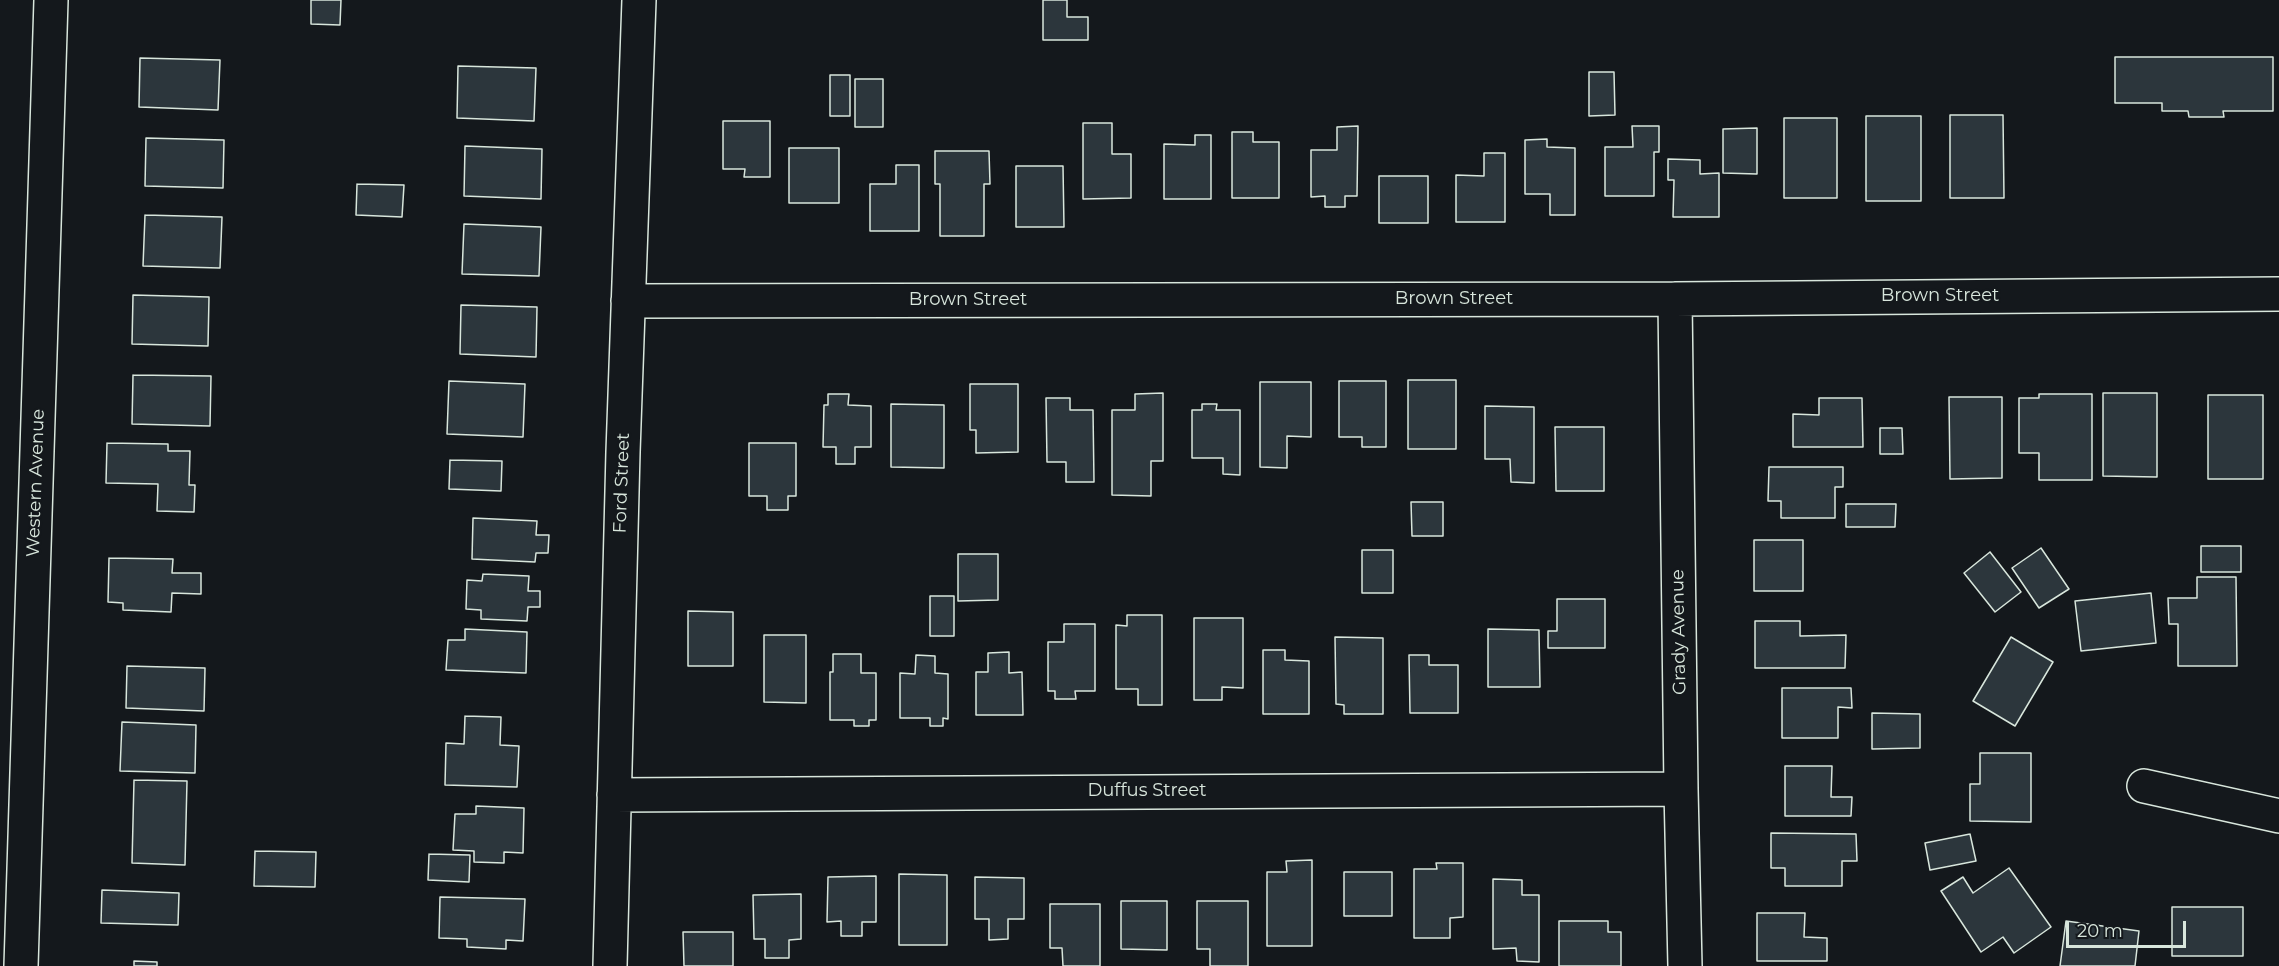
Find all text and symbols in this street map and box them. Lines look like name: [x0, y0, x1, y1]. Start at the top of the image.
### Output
street label: Brown Street: [1881, 285, 1999, 307]
street label: Brown Street: [1395, 288, 1513, 310]
street label: Brown Street: [909, 289, 1027, 311]
street label: Western Avenue: [23, 408, 49, 558]
street label: Ford Street: [609, 432, 635, 534]
street label: Grady Avenue: [1667, 569, 1691, 695]
street label: Duffus Street: [1087, 780, 1207, 802]
scale bar: [2069, 909, 2189, 947]
text: 20 m: [2077, 920, 2123, 942]

